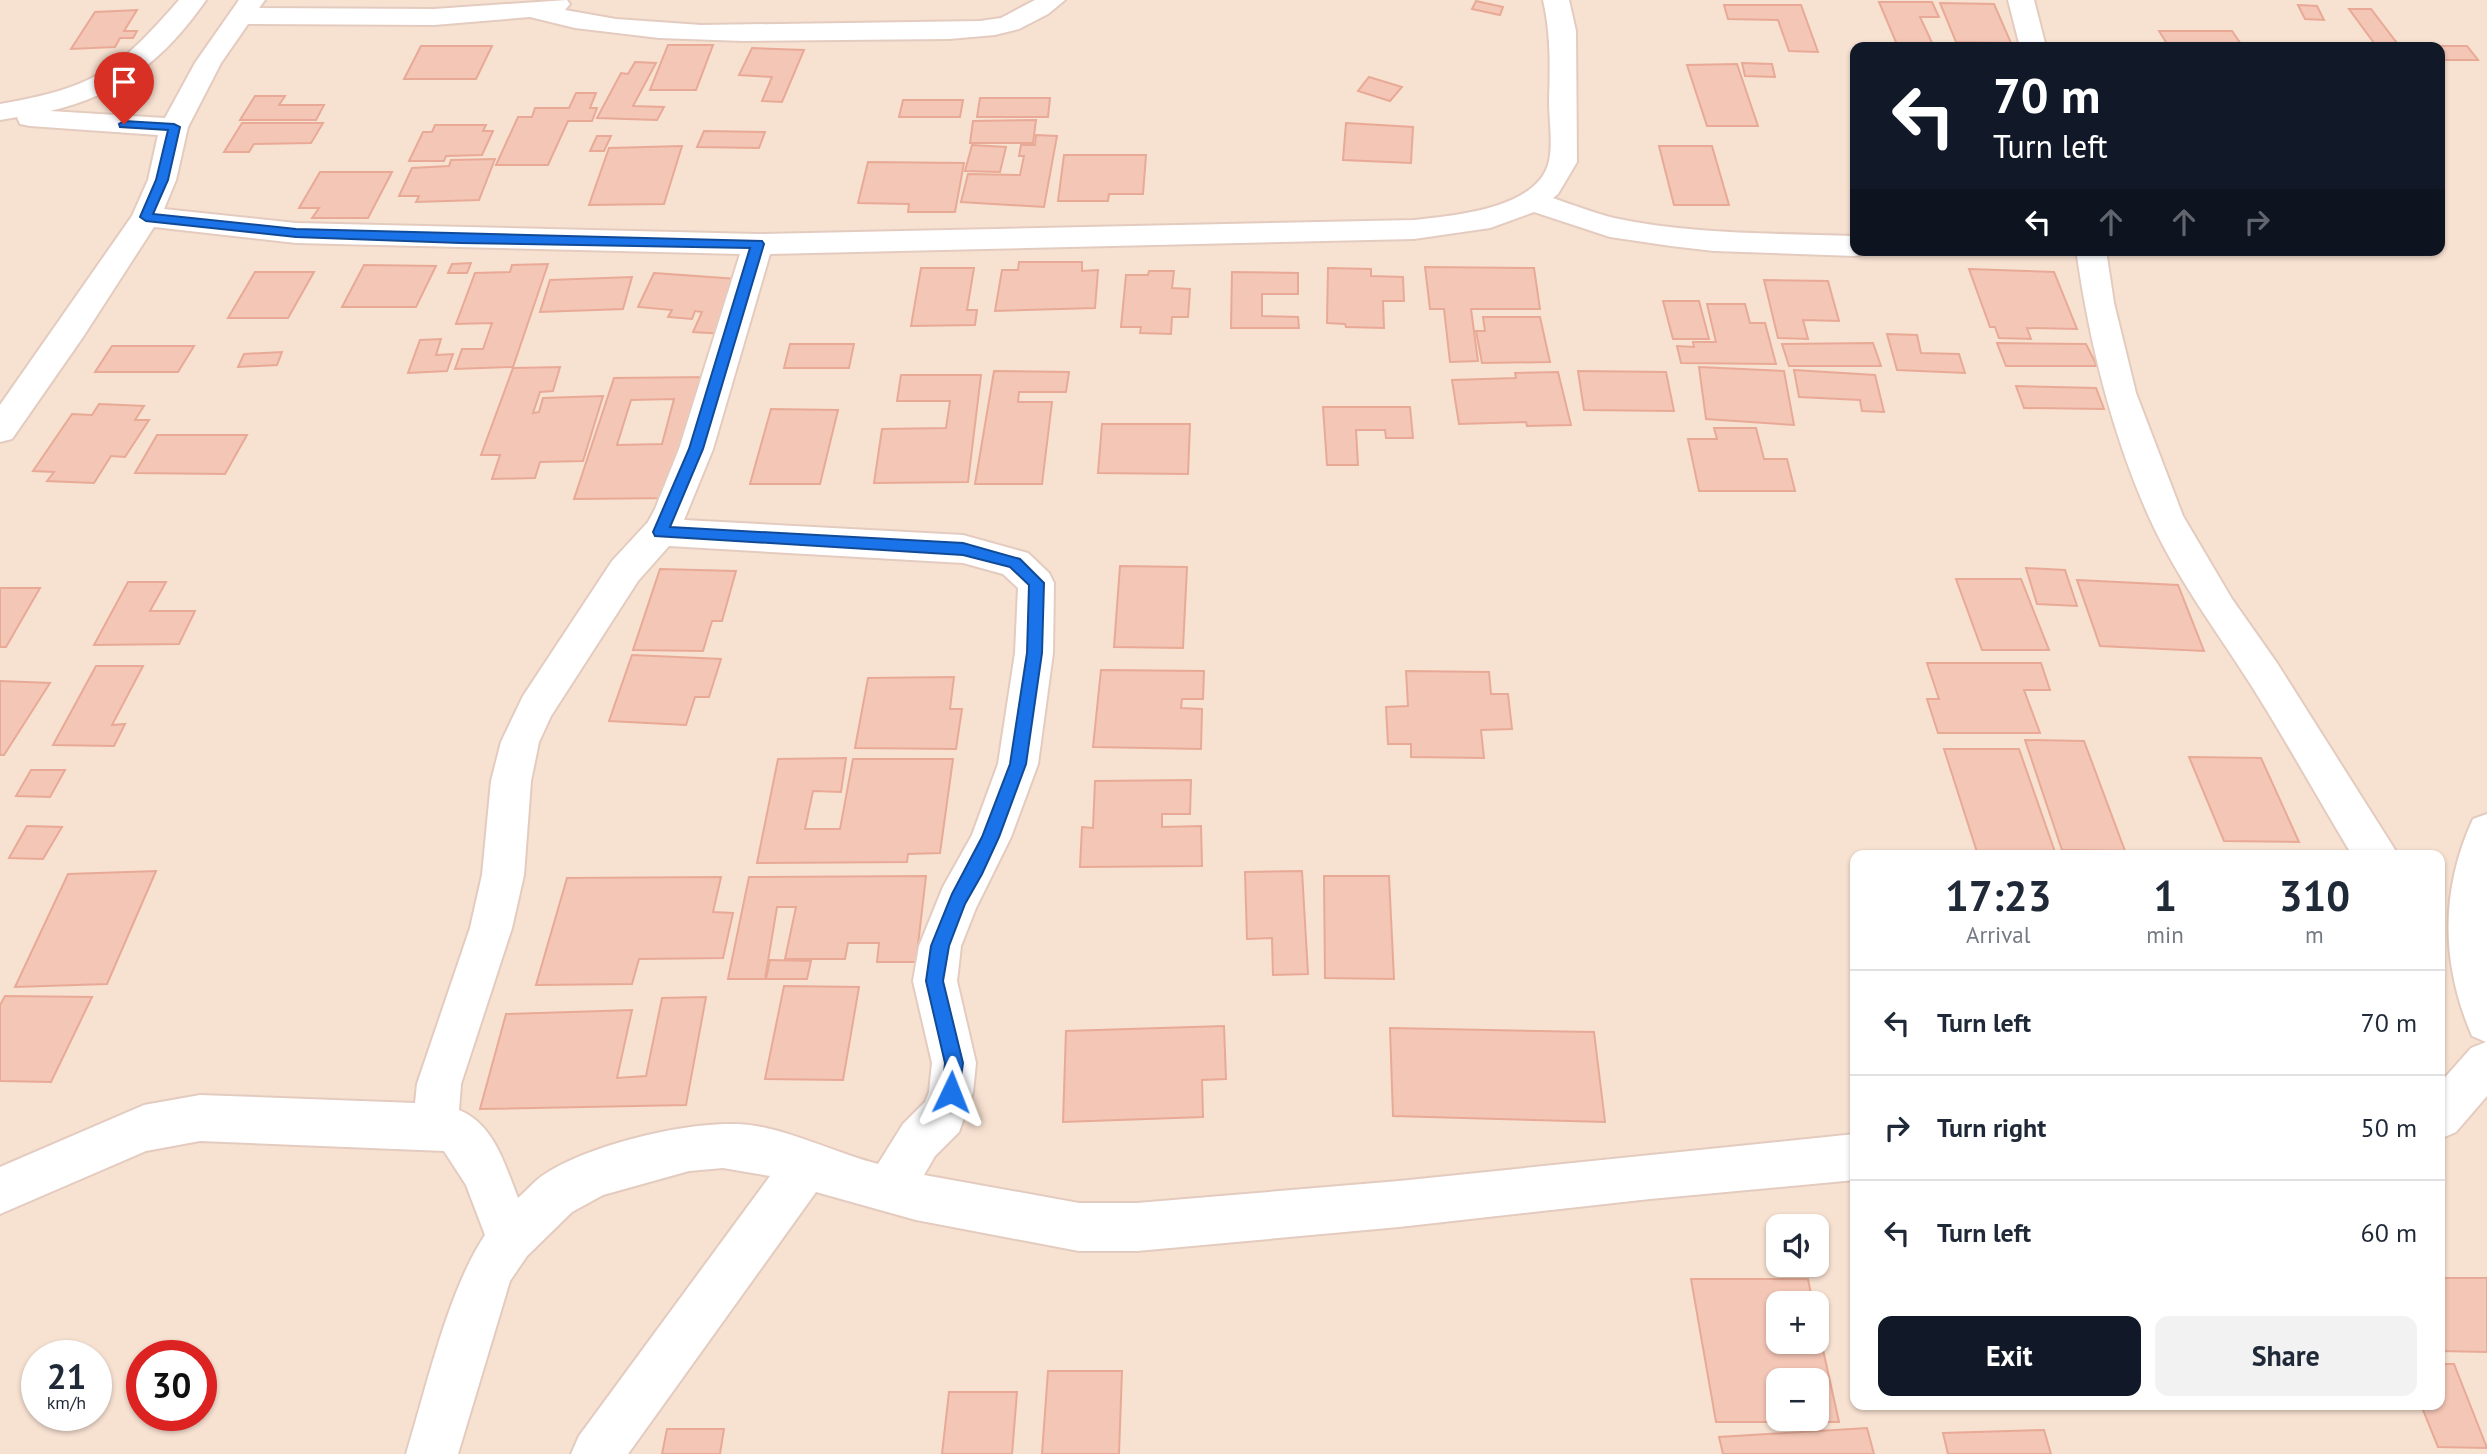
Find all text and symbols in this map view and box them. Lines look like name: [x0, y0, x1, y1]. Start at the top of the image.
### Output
pin: [94, 52, 154, 124]
icon: arrive: [105, 63, 143, 101]
text: 70 m: [1993, 63, 2100, 127]
icon: left: [1878, 70, 1969, 161]
text: Turn left: [1993, 125, 2108, 167]
icon: left: [2019, 203, 2057, 241]
icon: ahead: [2092, 203, 2130, 241]
icon: ahead: [2165, 203, 2203, 241]
icon: right: [2238, 203, 2276, 241]
text: 17:23: [1945, 868, 2051, 923]
text: 1: [2153, 868, 2177, 923]
text: 310: [2279, 868, 2350, 923]
text: Arrival: [1966, 920, 2030, 949]
text: min: [2146, 920, 2184, 949]
text: m: [2305, 920, 2324, 949]
icon: left: [1878, 1004, 1916, 1042]
text: Turn left: [1937, 1006, 2031, 1039]
text: 70 m: [2361, 1006, 2417, 1039]
position arrow: [914, 1055, 988, 1129]
icon: right: [1878, 1109, 1916, 1147]
text: Turn right: [1937, 1111, 2046, 1144]
text: 50 m: [2361, 1111, 2417, 1144]
map controls: [1766, 1214, 1829, 1431]
button: sound: [1766, 1214, 1829, 1277]
icon: left: [1878, 1214, 1916, 1252]
text: Turn left: [1937, 1216, 2031, 1249]
text: 60 m: [2361, 1216, 2417, 1249]
button: +: [1766, 1291, 1829, 1354]
button: Exit: [1878, 1316, 2141, 1396]
button: Share: [2155, 1316, 2417, 1396]
speed limit sign: 30: [126, 1340, 217, 1431]
text: 21: [47, 1353, 86, 1399]
button: −: [1766, 1368, 1829, 1431]
text: km/h: [47, 1391, 86, 1414]

